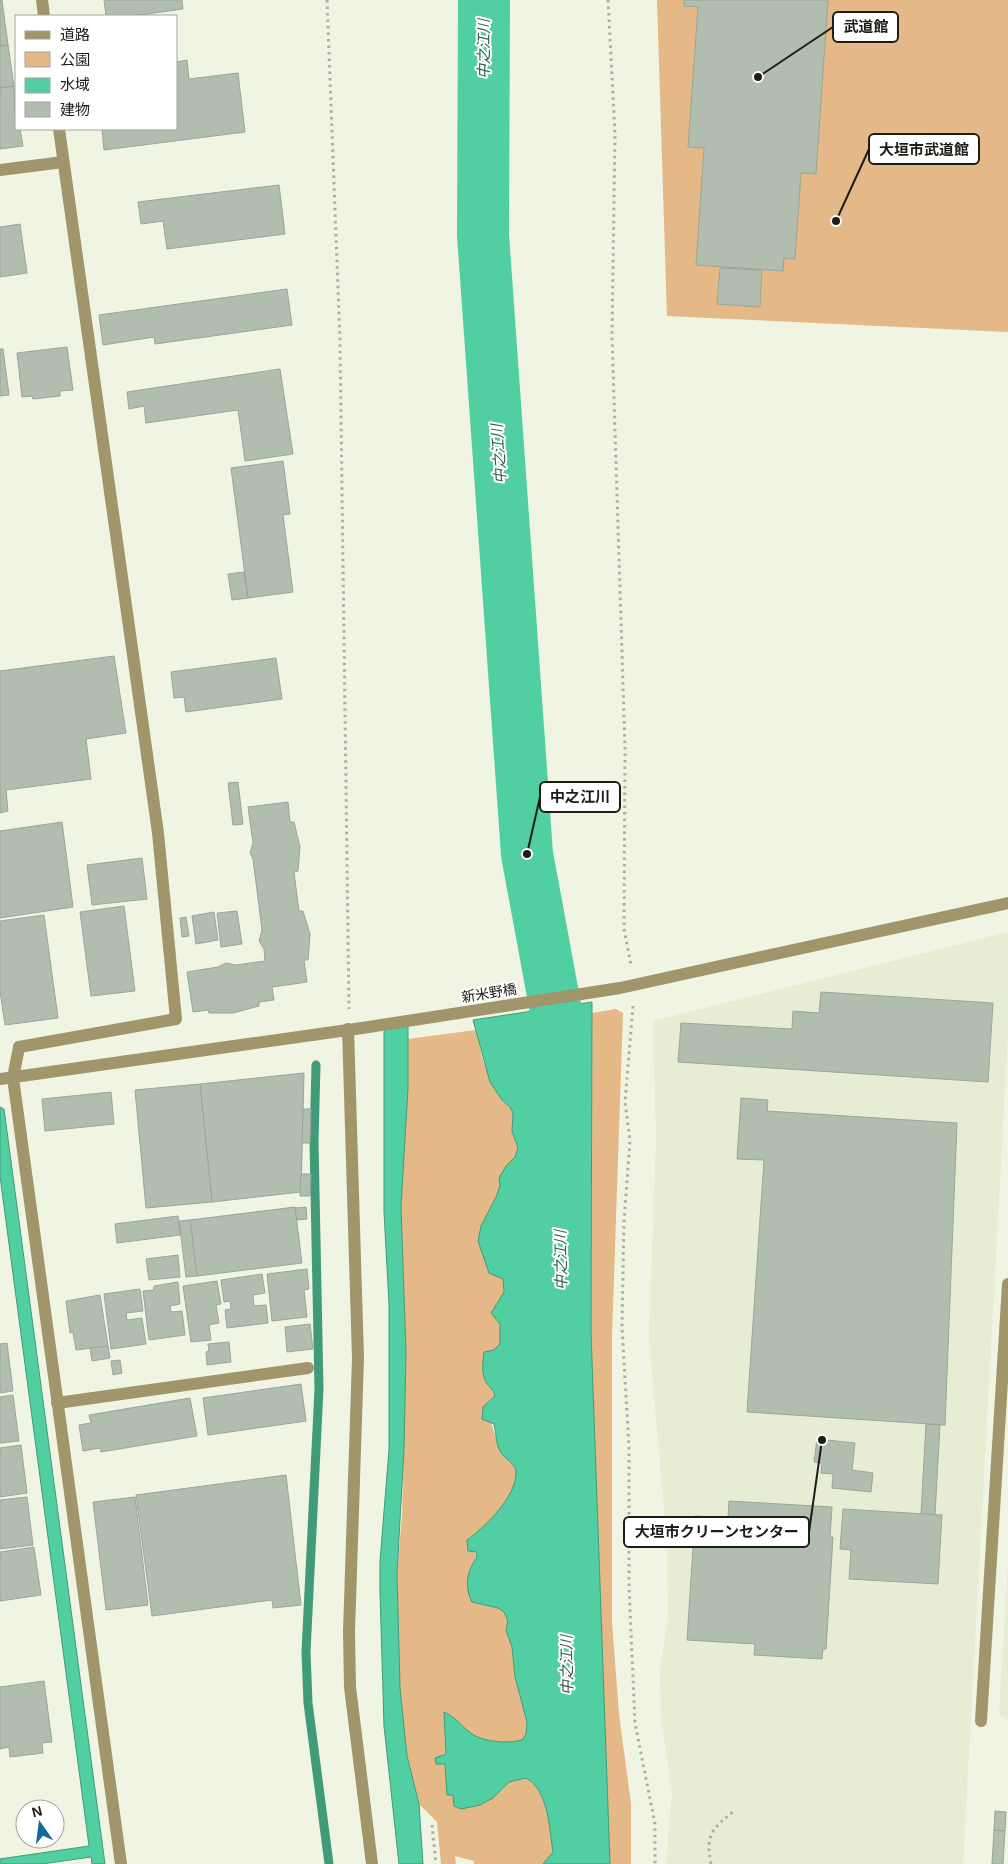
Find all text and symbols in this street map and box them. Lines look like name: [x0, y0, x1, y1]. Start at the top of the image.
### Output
callout: 武道館: [833, 12, 898, 42]
legend: [15, 15, 178, 130]
water label: 中之江川: [475, 17, 492, 79]
text: 武道館: [843, 18, 889, 35]
text: 道路: [60, 26, 90, 43]
text: 公園: [60, 51, 90, 68]
text: 水域: [60, 76, 90, 93]
text: 建物: [60, 101, 90, 118]
callout: 大垣市武道館: [869, 134, 979, 164]
text: 大垣市武道館: [879, 141, 969, 158]
water label: 中之江川: [488, 422, 509, 485]
callout: 中之江川: [540, 782, 620, 812]
text: 中之江川: [550, 788, 610, 805]
street label: 新米野橋: [460, 981, 518, 1005]
water label: 中之江川: [551, 1228, 570, 1290]
callout: 大垣市クリーンセンター: [624, 1517, 809, 1547]
text: 大垣市クリーンセンター: [635, 1523, 799, 1540]
water label: 中之江川: [557, 1633, 576, 1695]
north arrow: [15, 1799, 65, 1849]
text: N: [30, 1802, 44, 1820]

